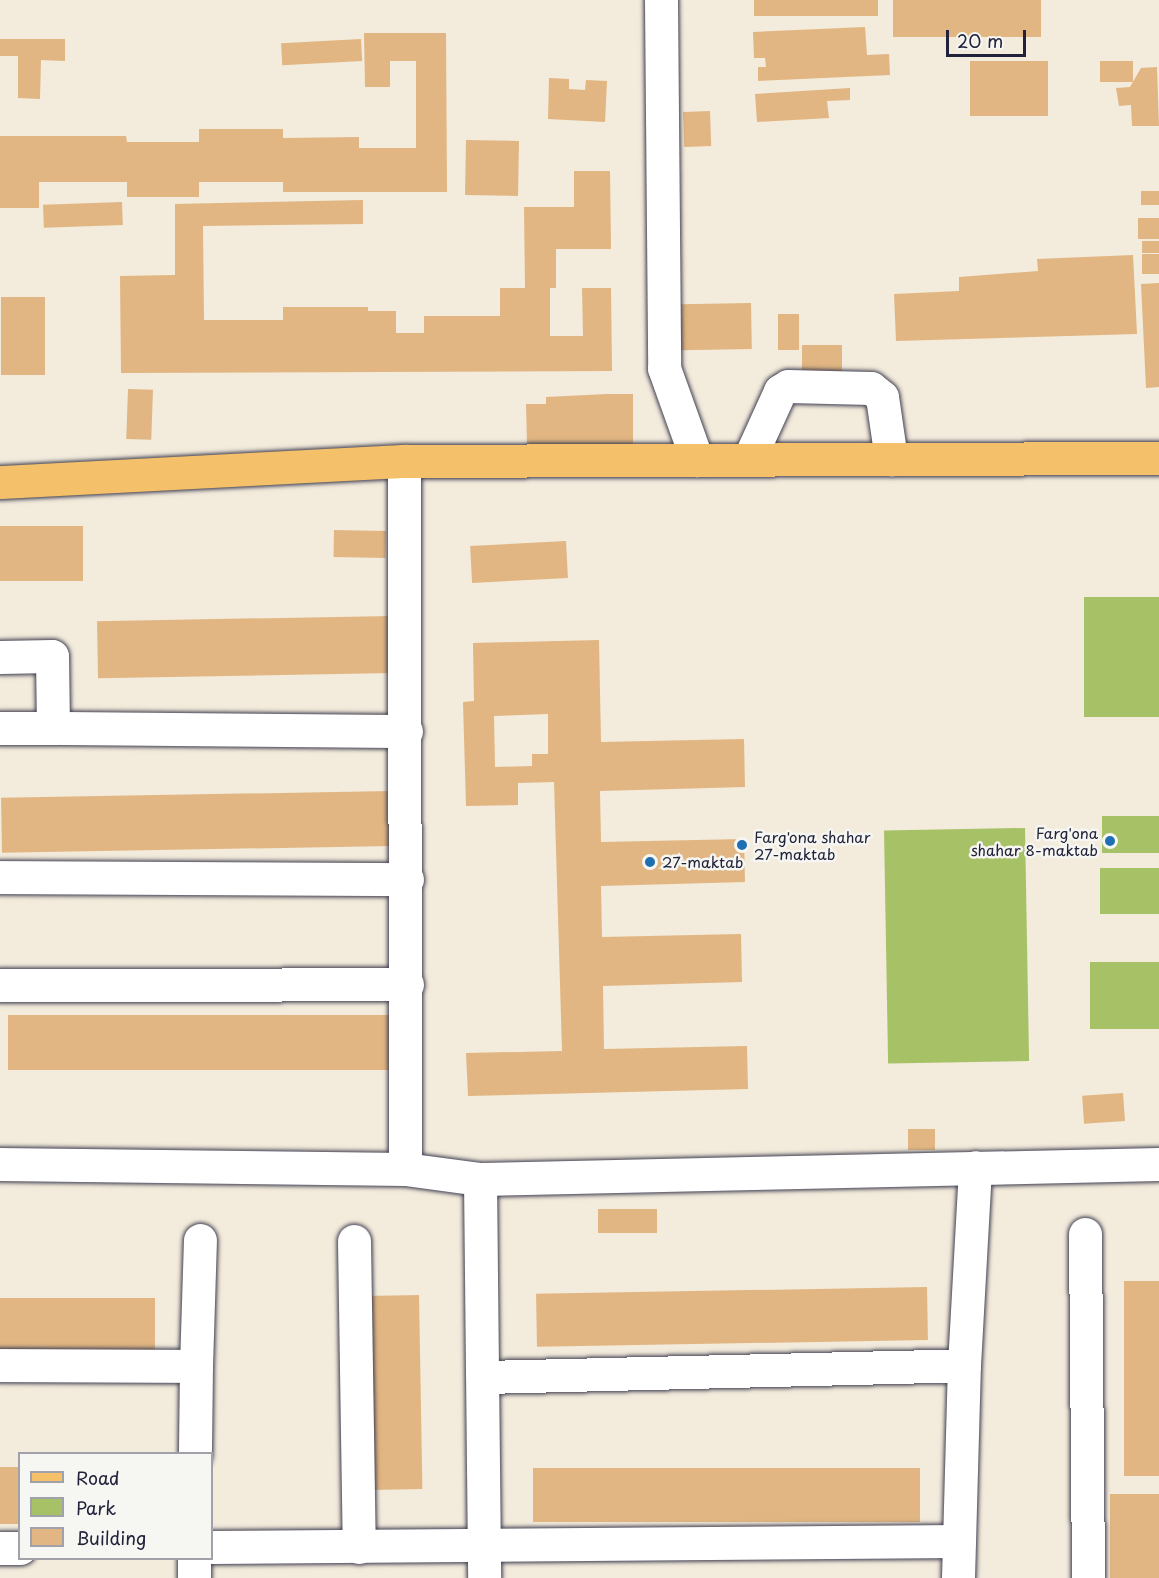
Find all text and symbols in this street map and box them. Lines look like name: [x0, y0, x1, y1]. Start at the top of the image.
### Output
scale bar: [949, 18, 1028, 56]
text: 20 m: [957, 27, 1003, 54]
place label: Farg'ona shahar 8-maktab: [971, 823, 1098, 858]
place label: Farg'ona shahar 27-maktab: [754, 827, 871, 862]
marker: Farg'ona shahar 8-maktab: [1103, 834, 1117, 848]
marker: Farg'ona shahar 27-maktab: [735, 838, 749, 852]
place label: 27-maktab: [662, 853, 743, 871]
marker: 27-maktab: [643, 855, 657, 869]
legend: [18, 1452, 213, 1560]
text: Road: [76, 1464, 120, 1491]
text: Park: [76, 1494, 116, 1521]
text: Building: [76, 1524, 146, 1551]

